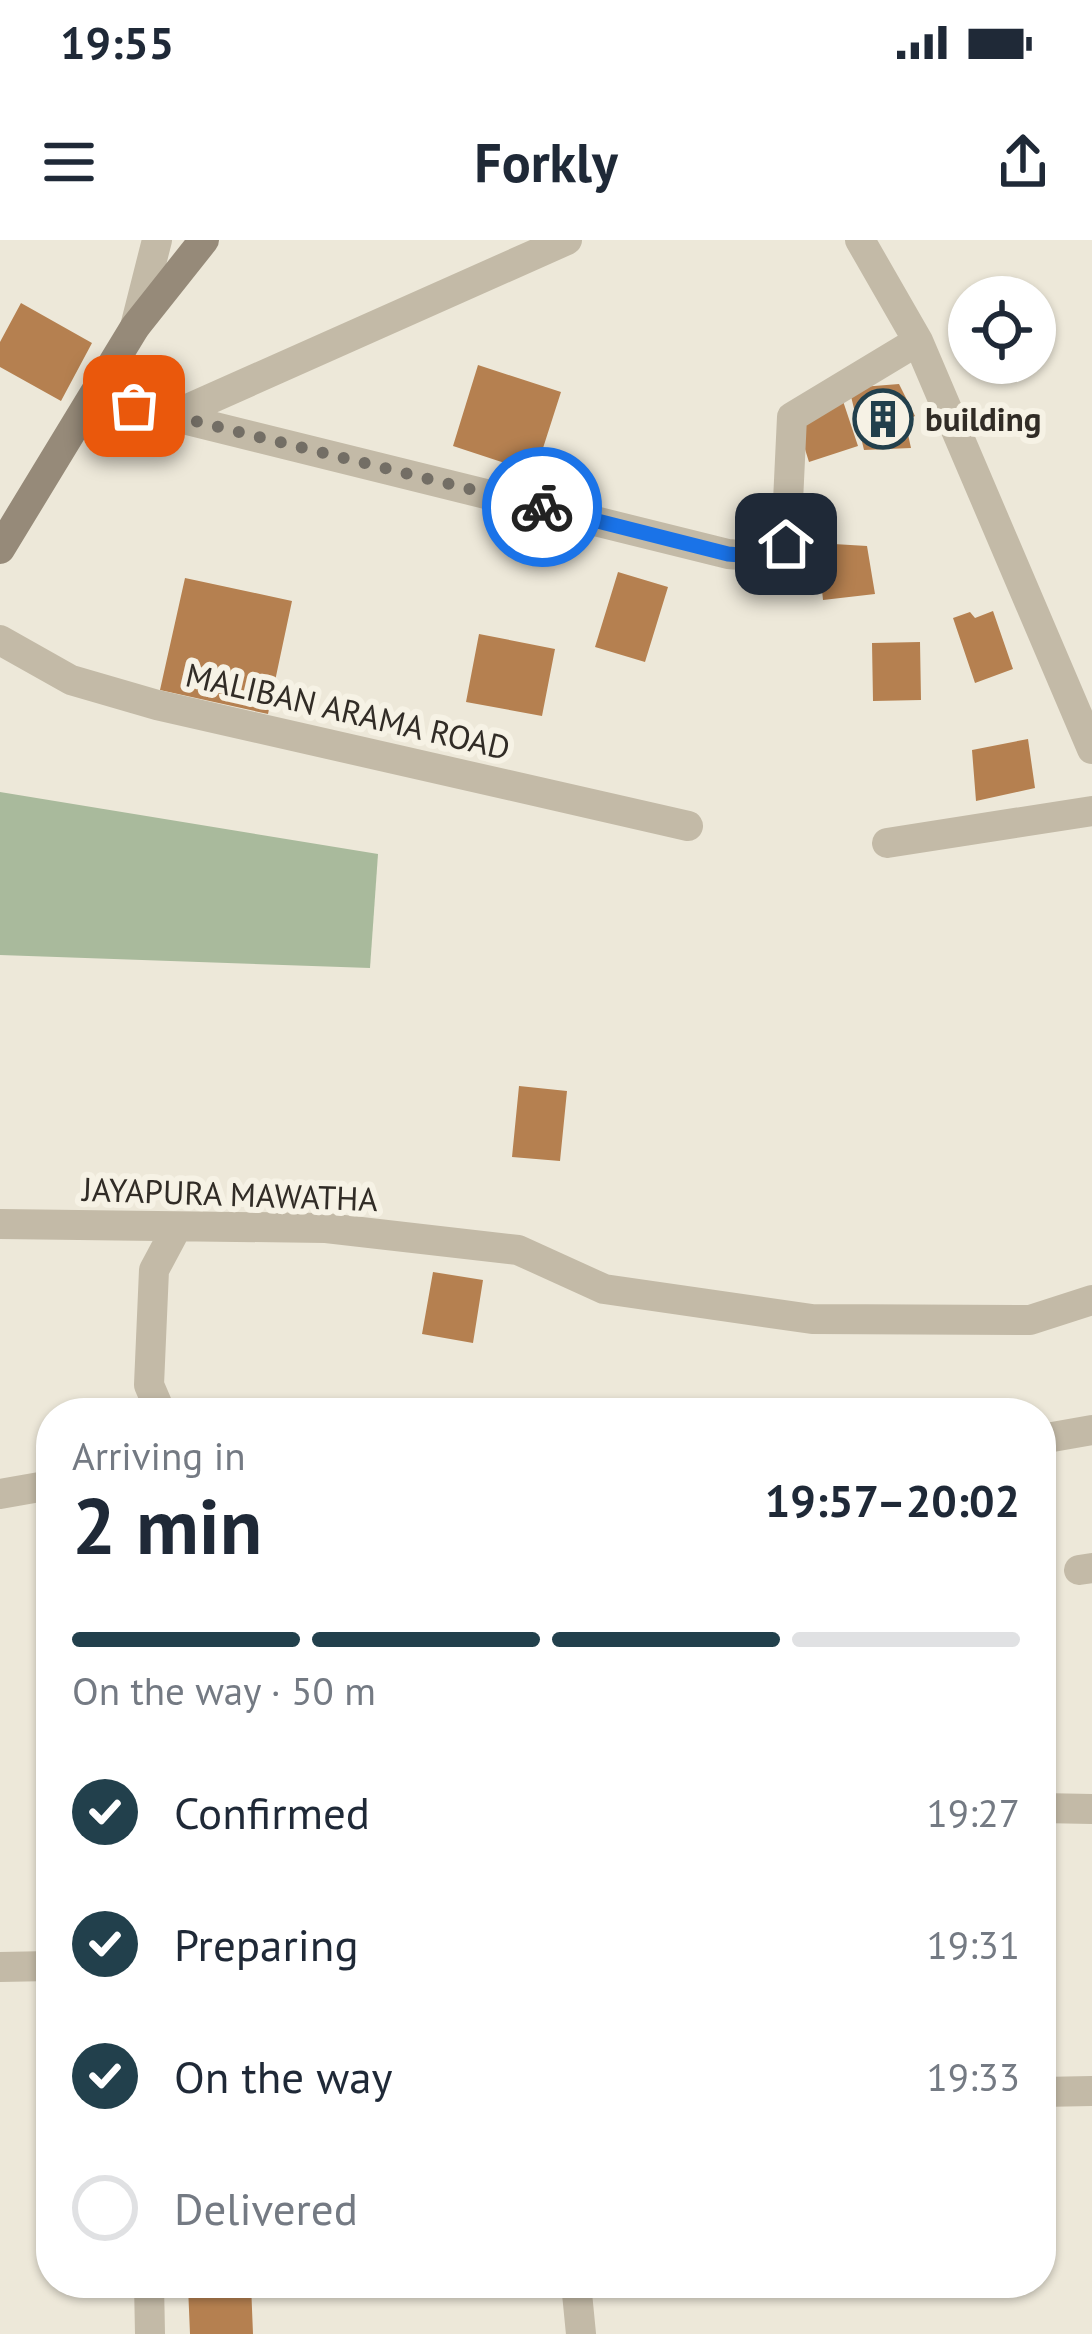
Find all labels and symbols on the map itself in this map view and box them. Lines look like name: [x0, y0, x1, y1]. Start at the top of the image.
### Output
pin: [83, 355, 185, 457]
building icon: building: [852, 388, 914, 450]
place label: building: [925, 397, 1041, 440]
courier: [482, 447, 602, 567]
pin: [735, 493, 837, 595]
street label: MALIBAN ARAMA ROAD: [182, 652, 515, 769]
street label: JAYAPURA MAWATHA: [80, 1167, 379, 1220]

